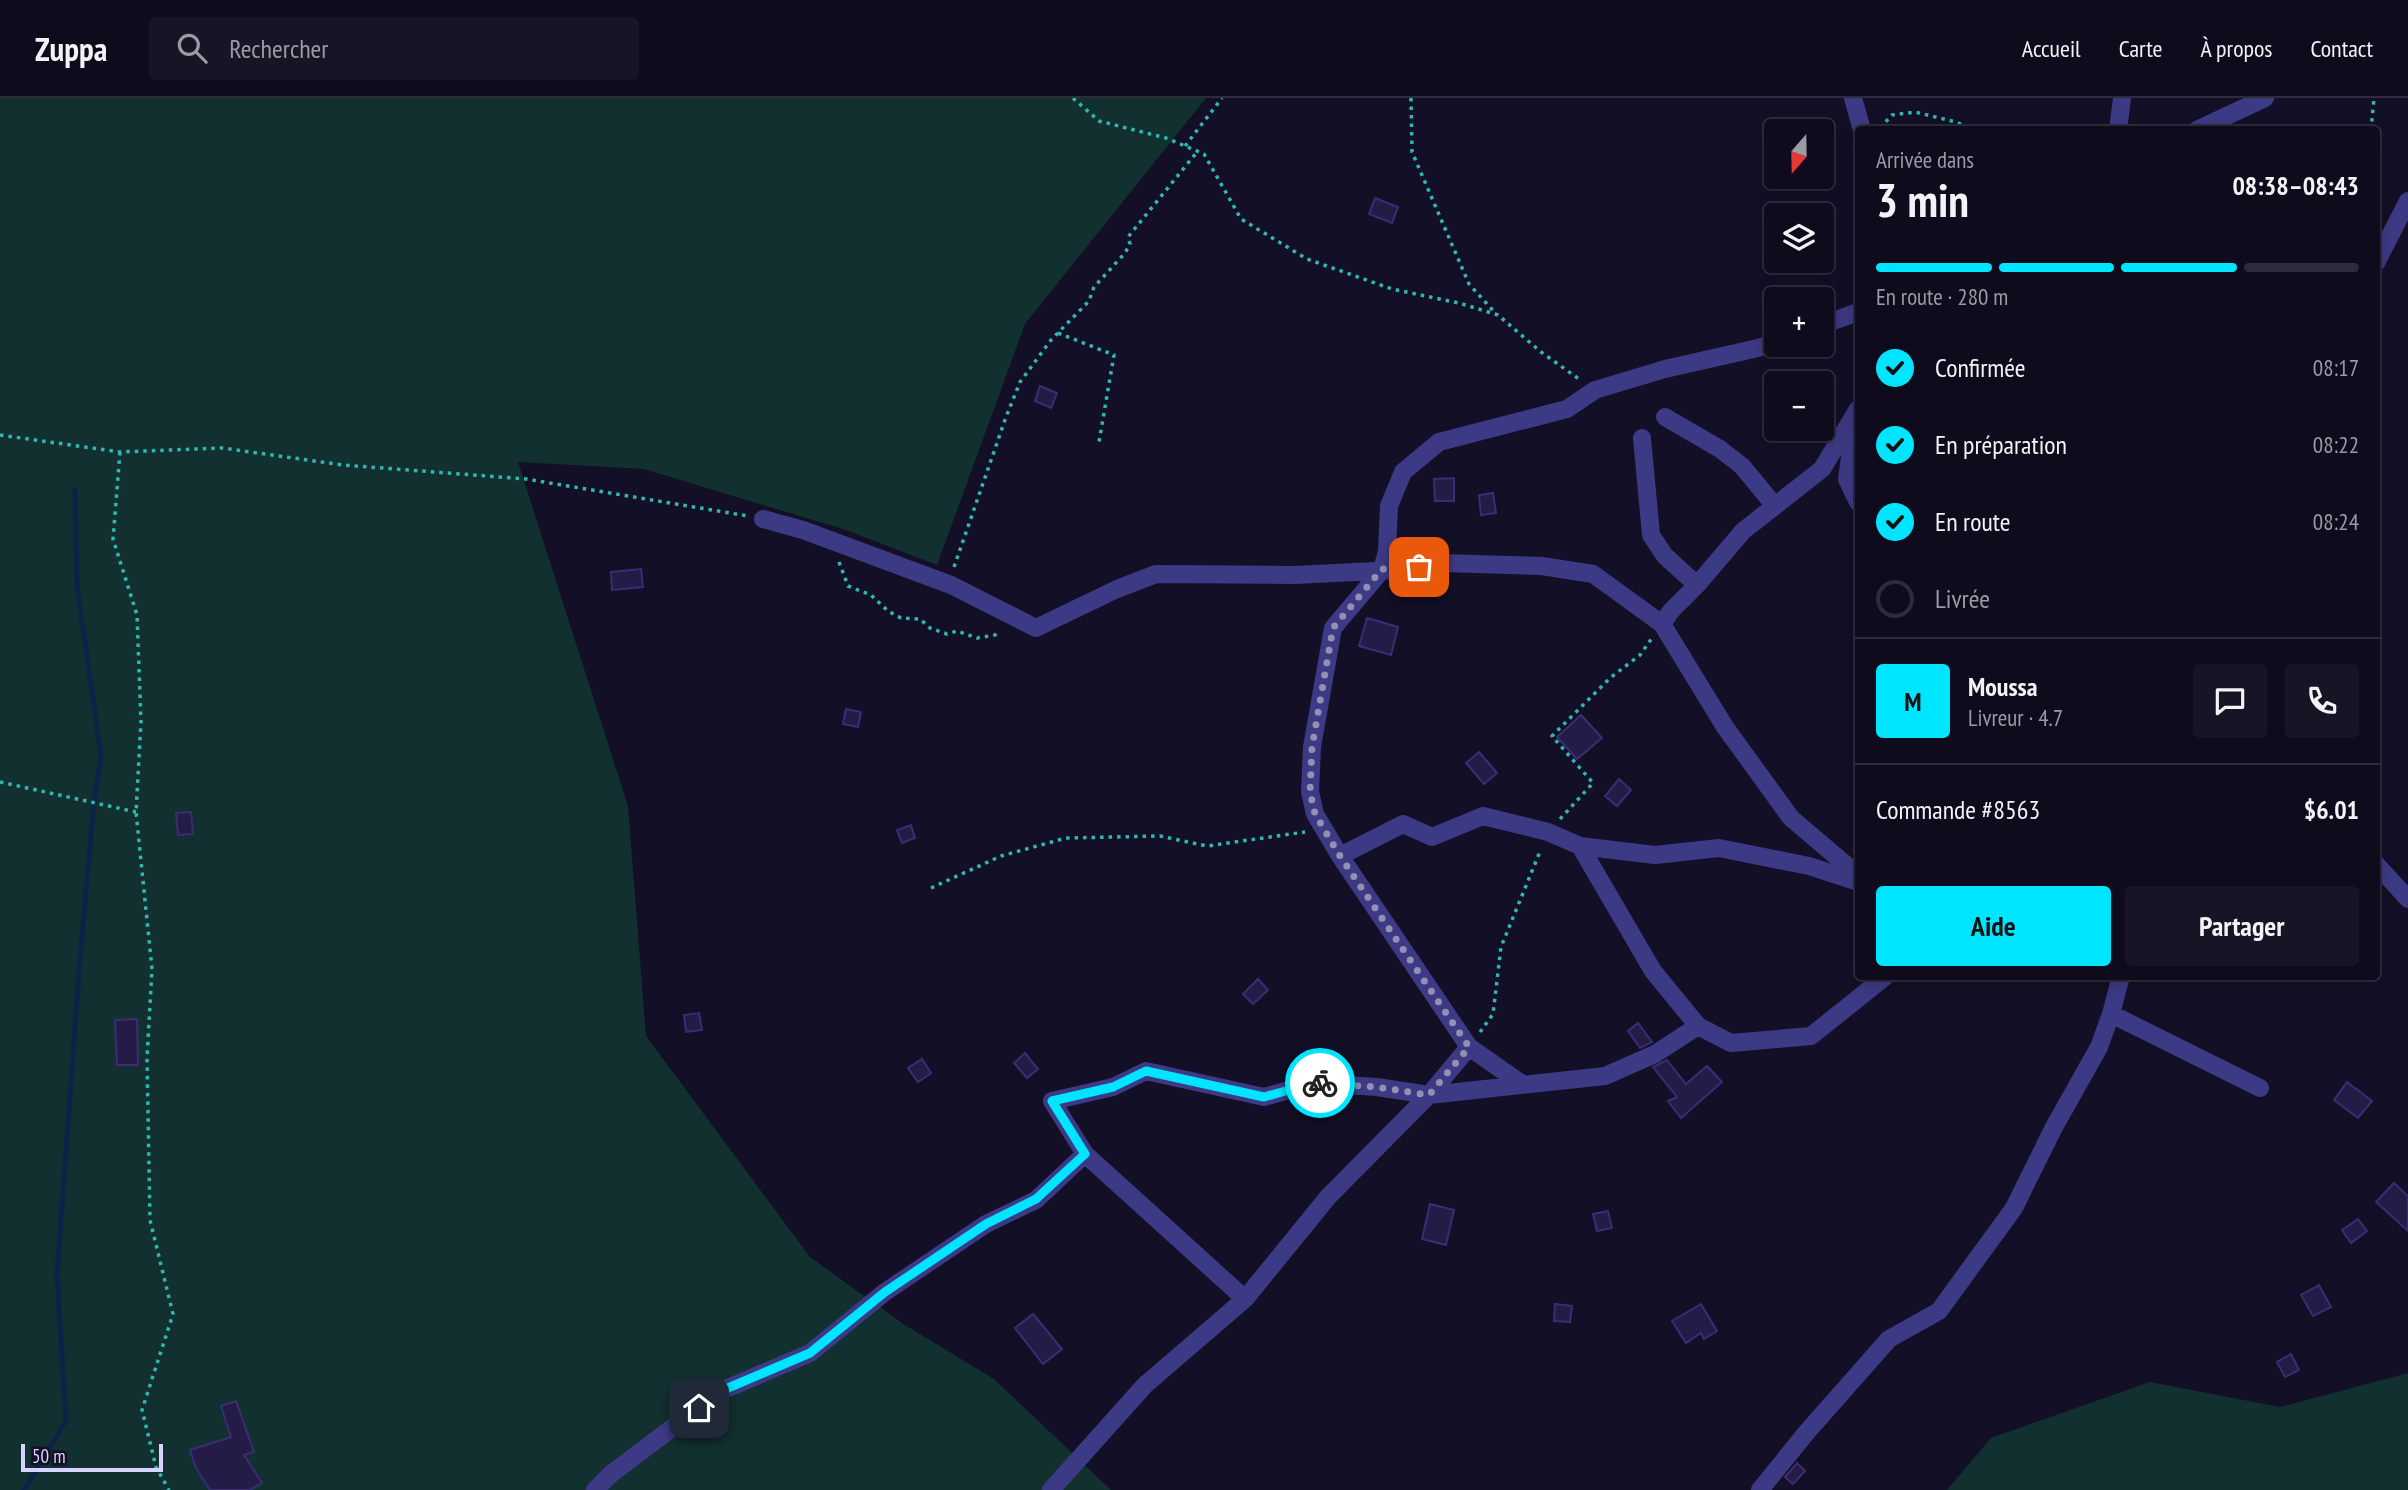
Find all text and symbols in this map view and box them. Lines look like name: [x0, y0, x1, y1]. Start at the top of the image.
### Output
search box: [149, 17, 639, 80]
text: Zuppa: [35, 27, 107, 70]
icon: search: [173, 29, 211, 67]
text: Rechercher: [229, 32, 328, 65]
text: Accueil: [2022, 33, 2081, 64]
text: Carte: [2119, 33, 2162, 64]
text: À propos: [2200, 33, 2272, 64]
text: Contact: [2310, 33, 2373, 64]
north arrow: [1764, 119, 1834, 189]
map controls: [1764, 119, 1834, 441]
text: Arrivée dans: [1876, 145, 1974, 174]
text: 08:38–08:43: [2232, 169, 2359, 202]
text: 3 min: [1876, 170, 1969, 230]
button: layers: [1764, 203, 1834, 273]
text: En route · 280 m: [1876, 282, 2008, 311]
button: +: [1764, 287, 1834, 357]
icon: check: [1876, 349, 1914, 387]
text: Confirmée: [1935, 351, 2026, 384]
text: 08:17: [2313, 353, 2359, 382]
button: −: [1764, 371, 1834, 441]
icon: check: [1876, 426, 1914, 464]
text: En préparation: [1935, 428, 2067, 461]
text: 08:22: [2313, 430, 2359, 459]
icon: check: [1876, 503, 1914, 541]
text: En route: [1935, 505, 2010, 538]
text: 08:24: [2313, 507, 2359, 536]
pin: [1389, 537, 1449, 597]
icon: bag: [1400, 548, 1438, 586]
text: Livrée: [1935, 582, 1990, 615]
button: chat: [2193, 664, 2267, 738]
button: phone: [2285, 664, 2359, 738]
text: Moussa: [1968, 670, 2037, 703]
text: M: [1904, 685, 1922, 718]
text: Livreur · 4.7: [1968, 703, 2063, 732]
text: Commande #8563: [1876, 793, 2040, 826]
text: $6.01: [2304, 793, 2359, 826]
button: Aide: [1876, 886, 2111, 966]
button: Partager: [2125, 886, 2359, 966]
courier: [1285, 1048, 1355, 1118]
icon: bike: [1301, 1064, 1339, 1102]
pin: [669, 1378, 729, 1438]
icon: home: [680, 1389, 718, 1427]
scale bar: [21, 1441, 163, 1473]
text: 50 m: [32, 1444, 66, 1468]

